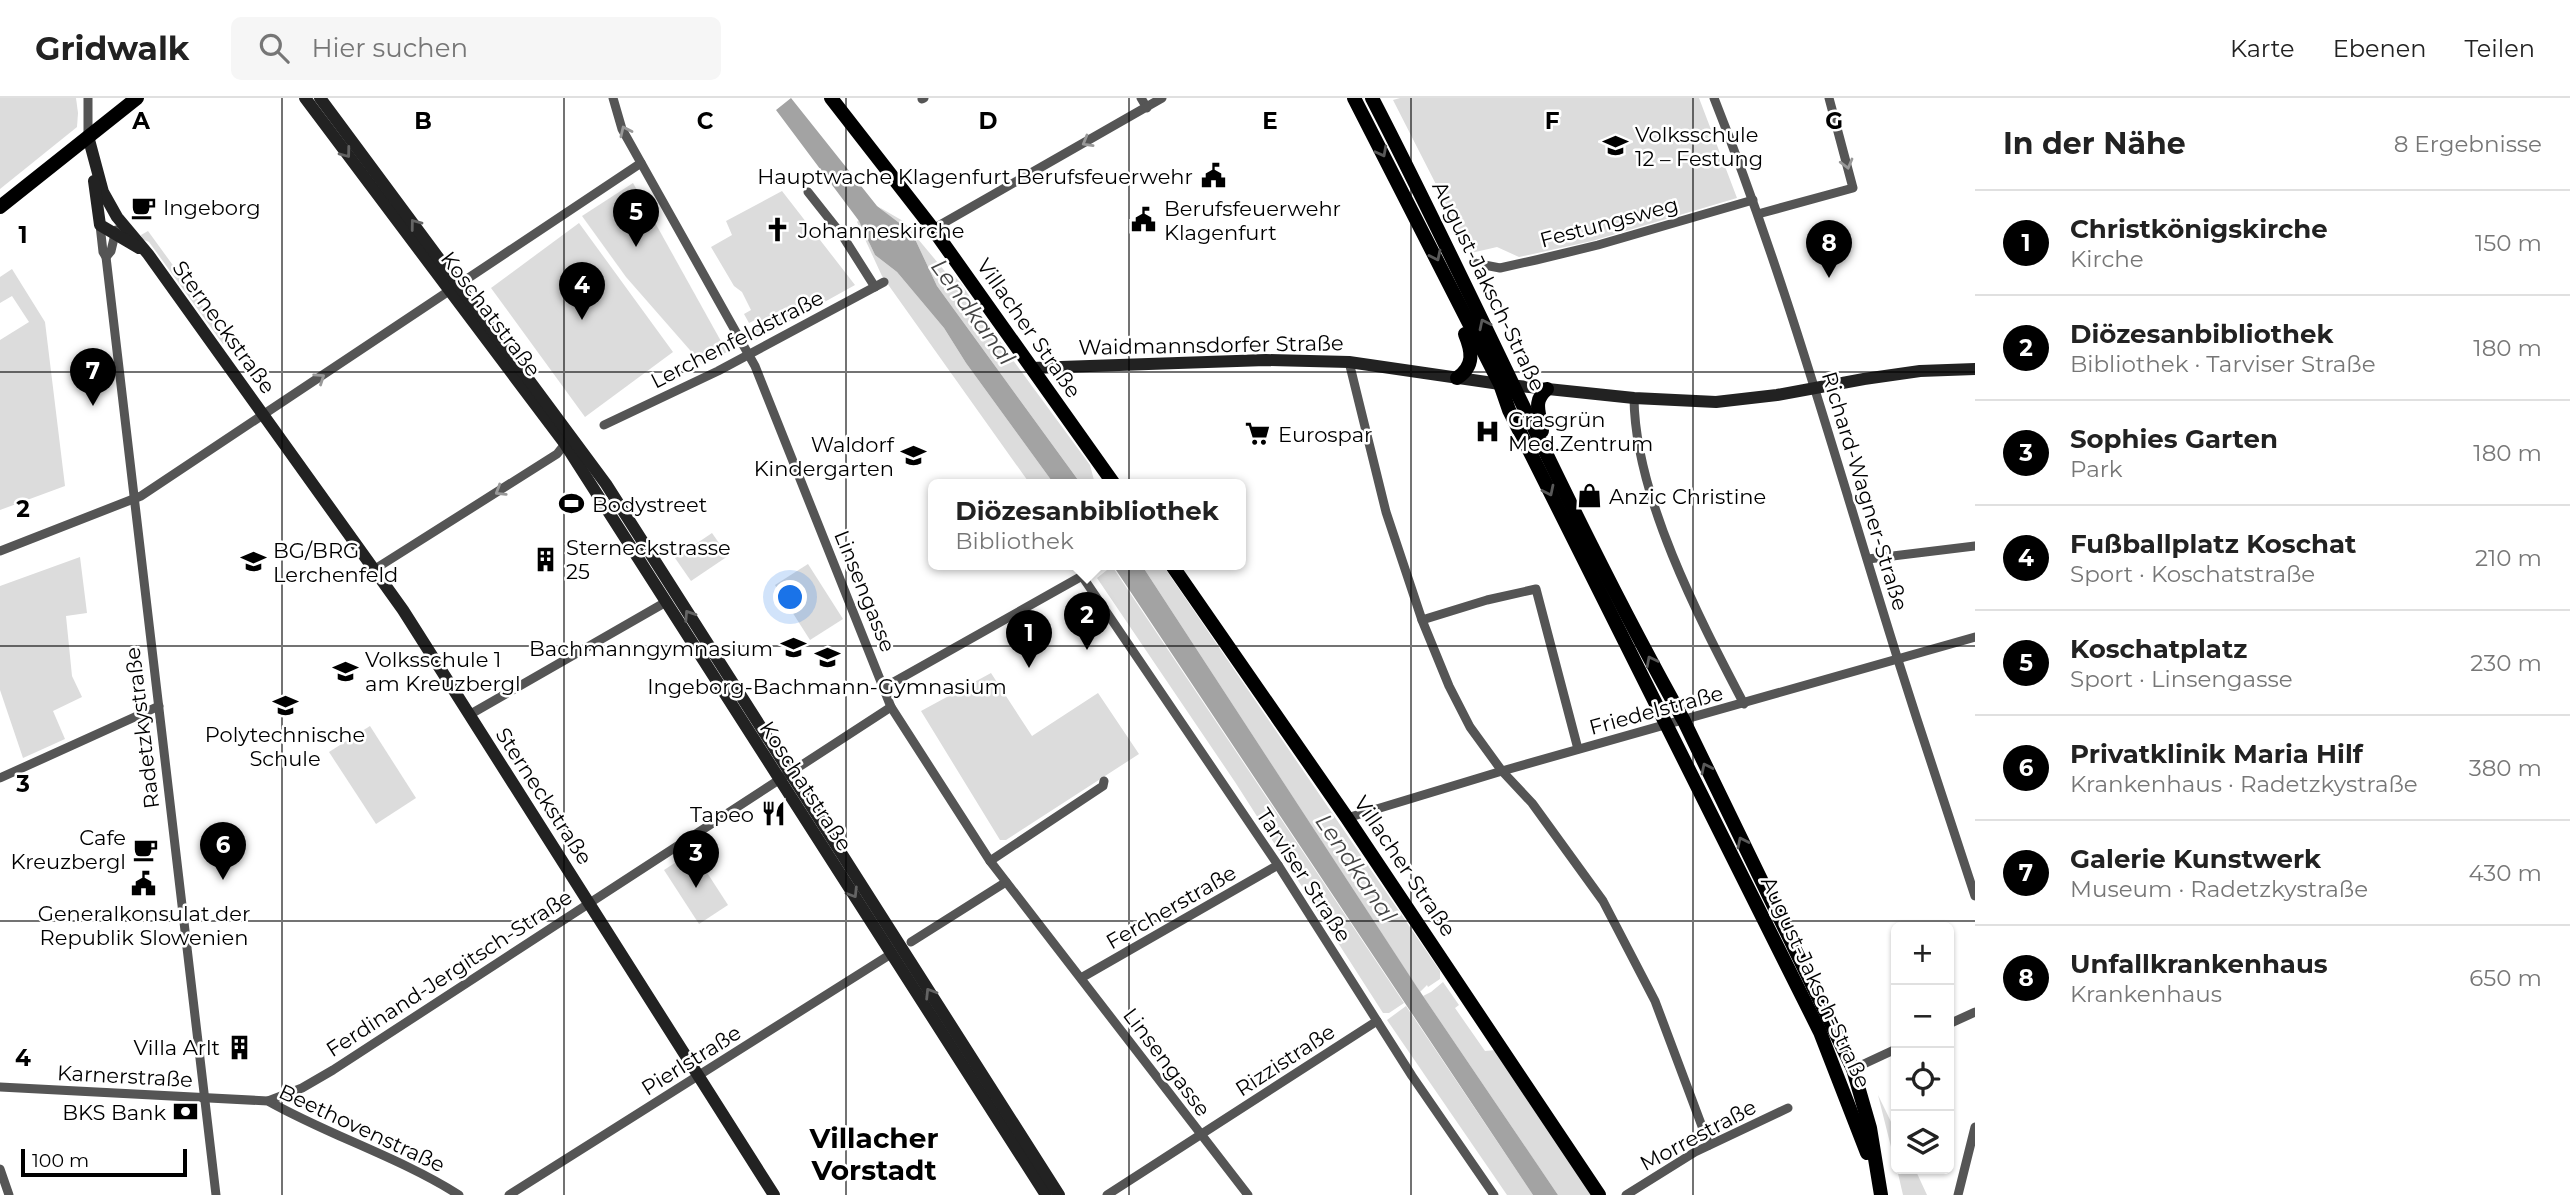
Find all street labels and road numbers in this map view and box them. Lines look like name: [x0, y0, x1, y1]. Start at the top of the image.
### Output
street label: August-Jaksch-Straße: [1427, 177, 1551, 395]
street label: Festungsweg: [1537, 192, 1681, 252]
street label: Koschatstraße: [436, 247, 546, 381]
street label: Villacher Straße: [972, 254, 1086, 402]
street label: Sterneckstraße: [167, 256, 281, 398]
street label: Lerchenfeldstraße: [646, 285, 828, 393]
street label: Waidmannsdorfer Straße: [1078, 330, 1344, 360]
street label: Richard-Wagner-Straße: [1817, 368, 1913, 614]
street label: Linsengasse: [829, 526, 901, 656]
street label: Radetzkystraße: [120, 646, 164, 810]
street label: Friedelstraße: [1586, 680, 1726, 740]
street label: Koschatstraße: [755, 716, 857, 856]
street label: Sterneckstraße: [490, 723, 598, 869]
street label: Villacher Straße: [1349, 791, 1461, 941]
street label: Tarviser Straße: [1251, 803, 1357, 947]
street label: Fercherstraße: [1101, 860, 1241, 954]
street label: August-Jaksch-Straße: [1756, 872, 1876, 1092]
street label: Ferdinand-Jergitsch-Straße: [321, 884, 577, 1062]
street label: Linsengasse: [1118, 1003, 1216, 1121]
street label: Rizzistraße: [1231, 1019, 1339, 1101]
street label: Pierlstraße: [637, 1020, 745, 1100]
street label: Karnerstraße: [56, 1060, 194, 1092]
street label: Beethovenstraße: [275, 1079, 449, 1177]
street label: Morrestraße: [1636, 1094, 1760, 1176]

